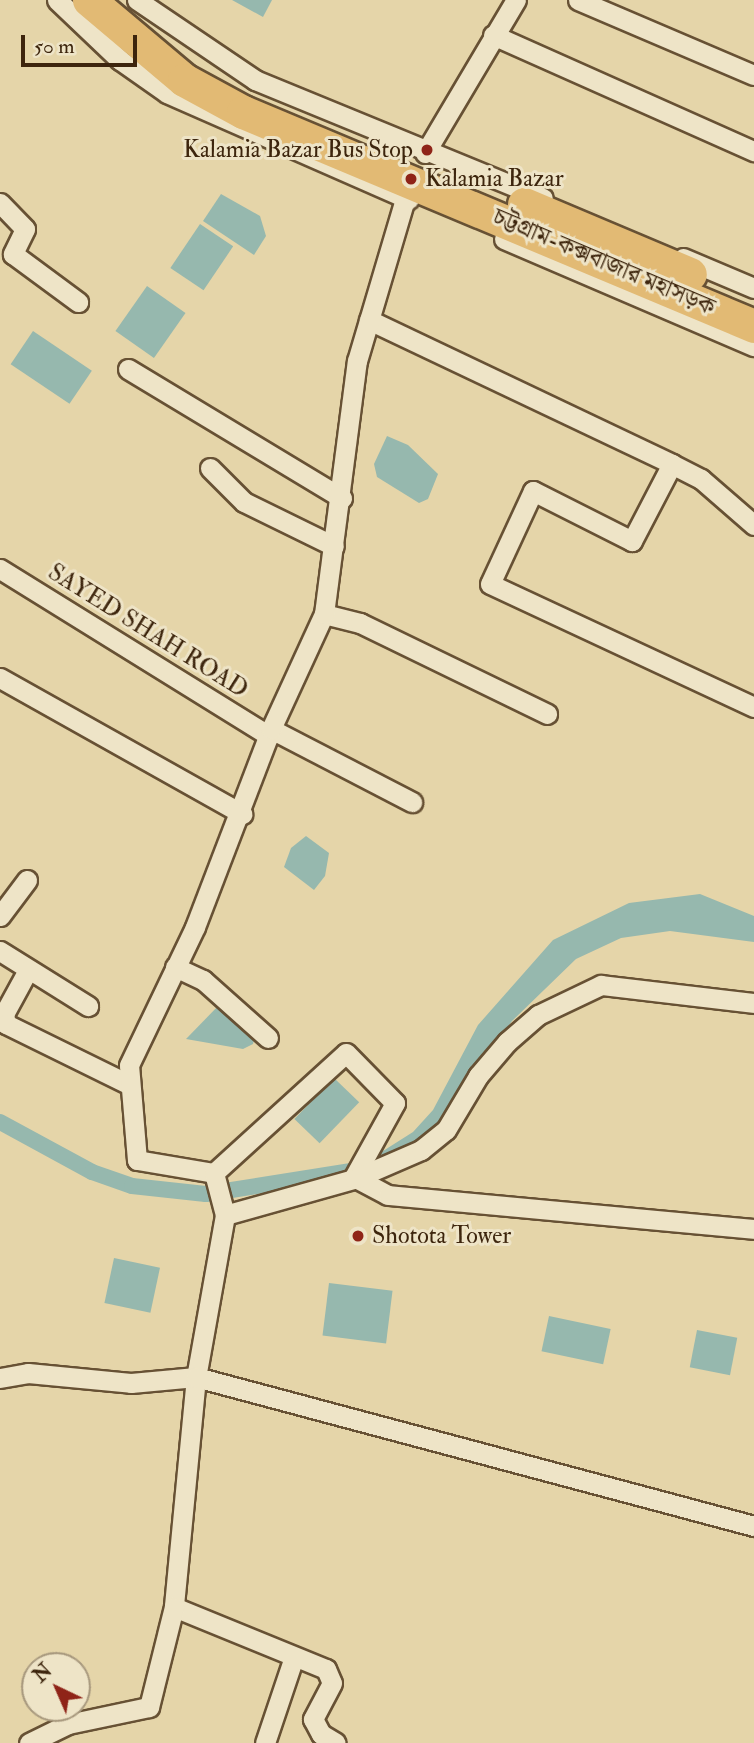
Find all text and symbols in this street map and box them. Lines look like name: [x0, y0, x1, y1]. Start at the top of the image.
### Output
scale bar: [24, 21, 140, 65]
text: 50 m: [34, 33, 75, 60]
place label: Kalamia Bazar Bus Stop: [183, 136, 413, 164]
marker: Kalamia Bazar Bus Stop: [419, 142, 435, 158]
place label: Kalamia Bazar: [425, 165, 564, 193]
marker: Kalamia Bazar: [403, 171, 419, 187]
street label: চট্টগ্রাম-কক্সবাজার মহাসড়ক: [489, 202, 719, 322]
street label: SAYED SHAH ROAD: [43, 558, 253, 704]
place label: Shotota Tower: [372, 1222, 511, 1250]
marker: Shotota Tower: [350, 1228, 366, 1244]
north arrow: [21, 1652, 91, 1722]
text: N: [28, 1659, 57, 1688]

